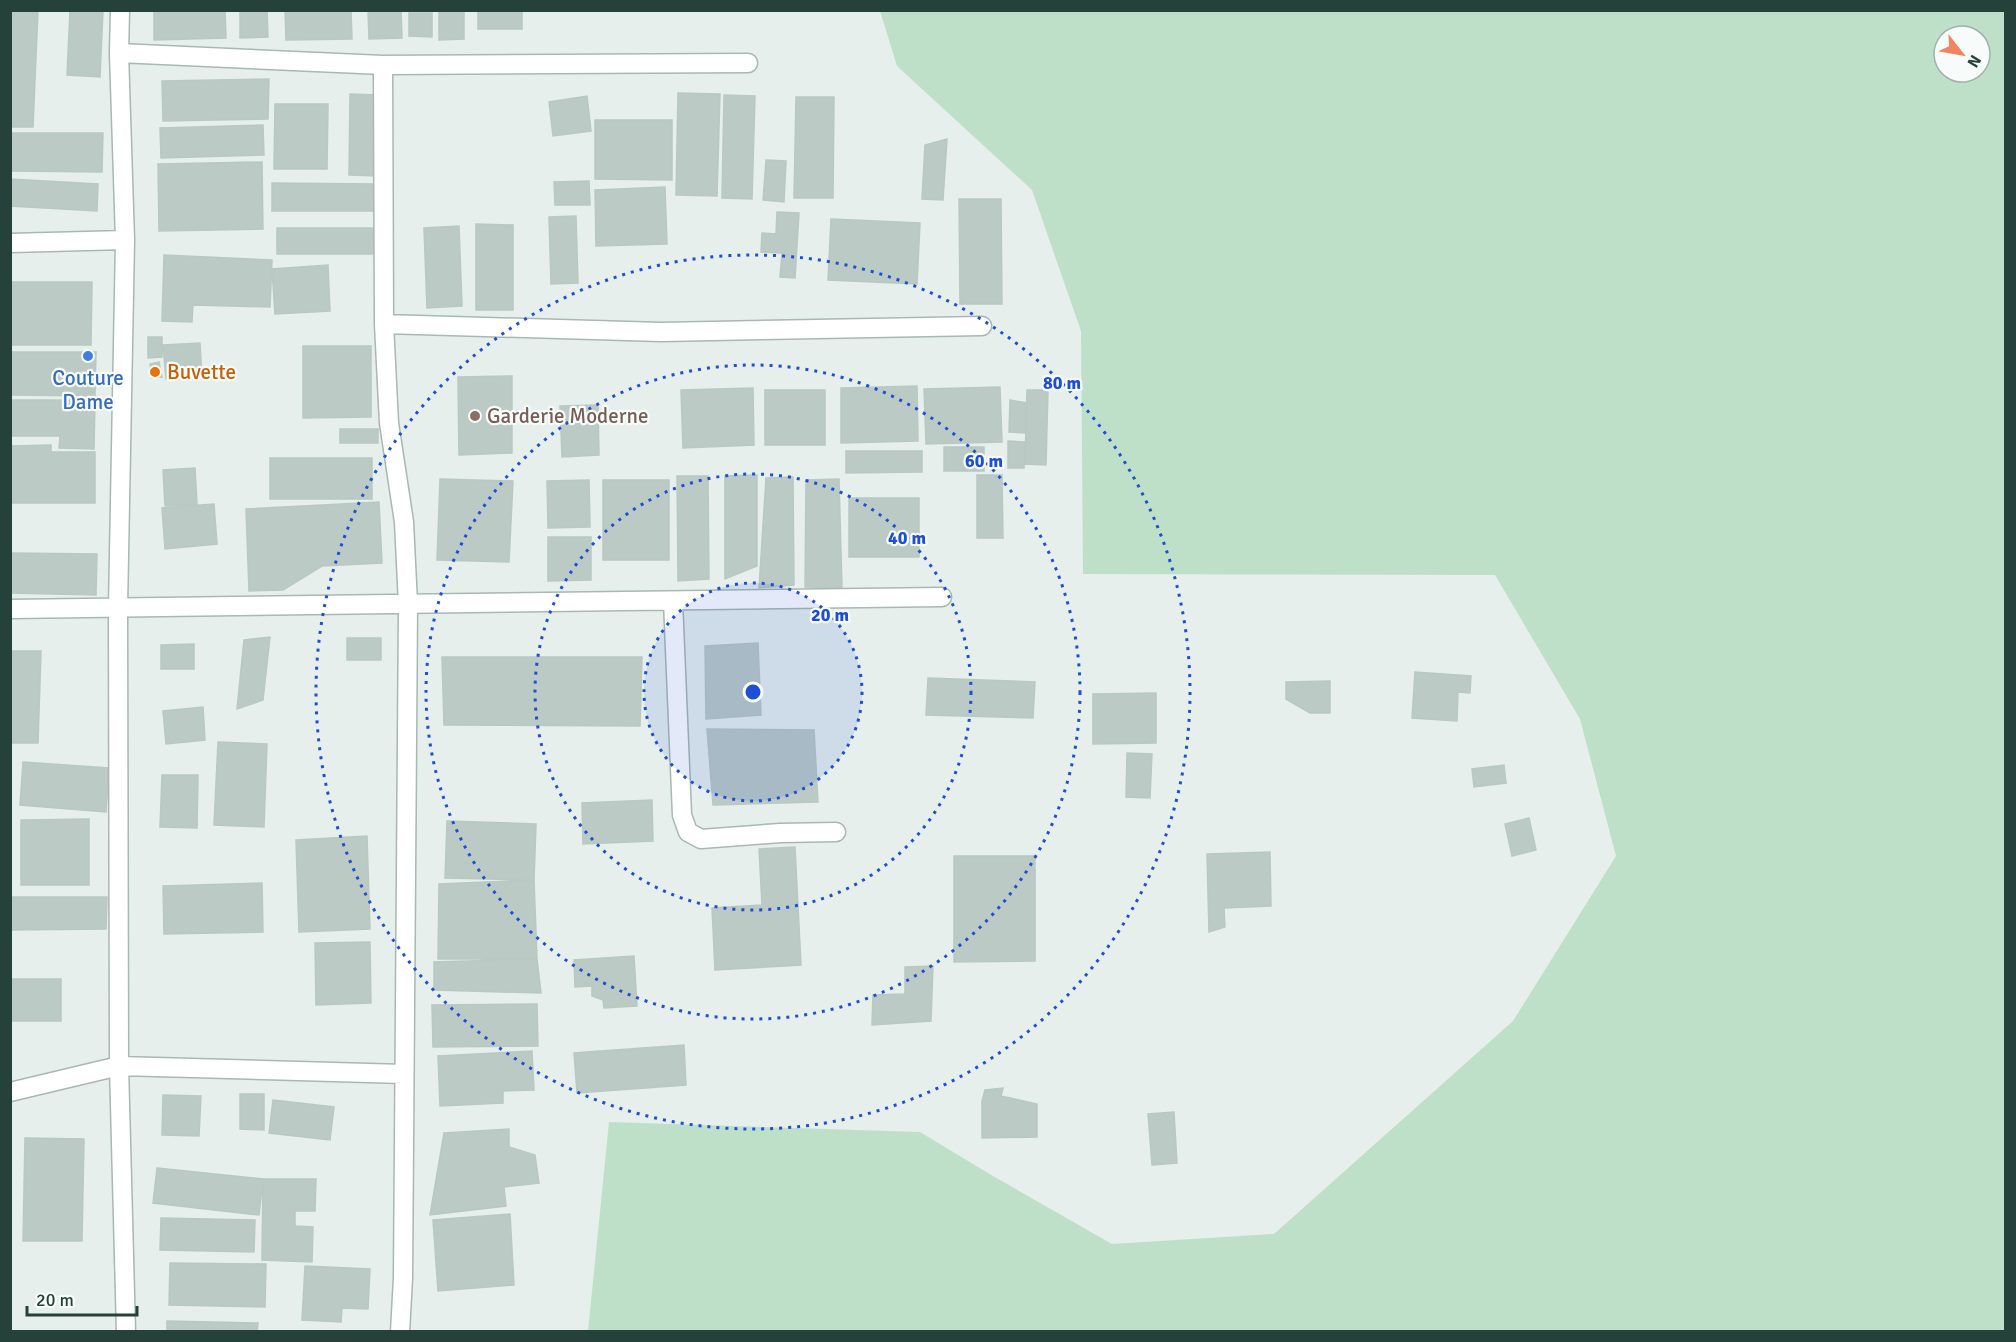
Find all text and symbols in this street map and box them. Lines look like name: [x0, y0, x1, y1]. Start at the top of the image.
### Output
north arrow: [1932, 24, 1992, 84]
text: N: [1963, 51, 1985, 71]
marker: Couture Dame: [81, 349, 95, 363]
place label: Buvette: [167, 359, 236, 385]
place label: Couture Dame: [52, 365, 124, 415]
marker: Buvette: [148, 365, 162, 379]
text: 80 m: [1043, 372, 1081, 394]
place label: Garderie Moderne: [487, 403, 648, 429]
marker: Garderie Moderne: [468, 409, 482, 423]
text: 60 m: [965, 450, 1003, 472]
text: 40 m: [888, 527, 926, 549]
text: 20 m: [811, 604, 849, 626]
centre of rings: [743, 682, 763, 702]
scale bar: [27, 1279, 136, 1317]
text: 20 m: [36, 1289, 74, 1311]

